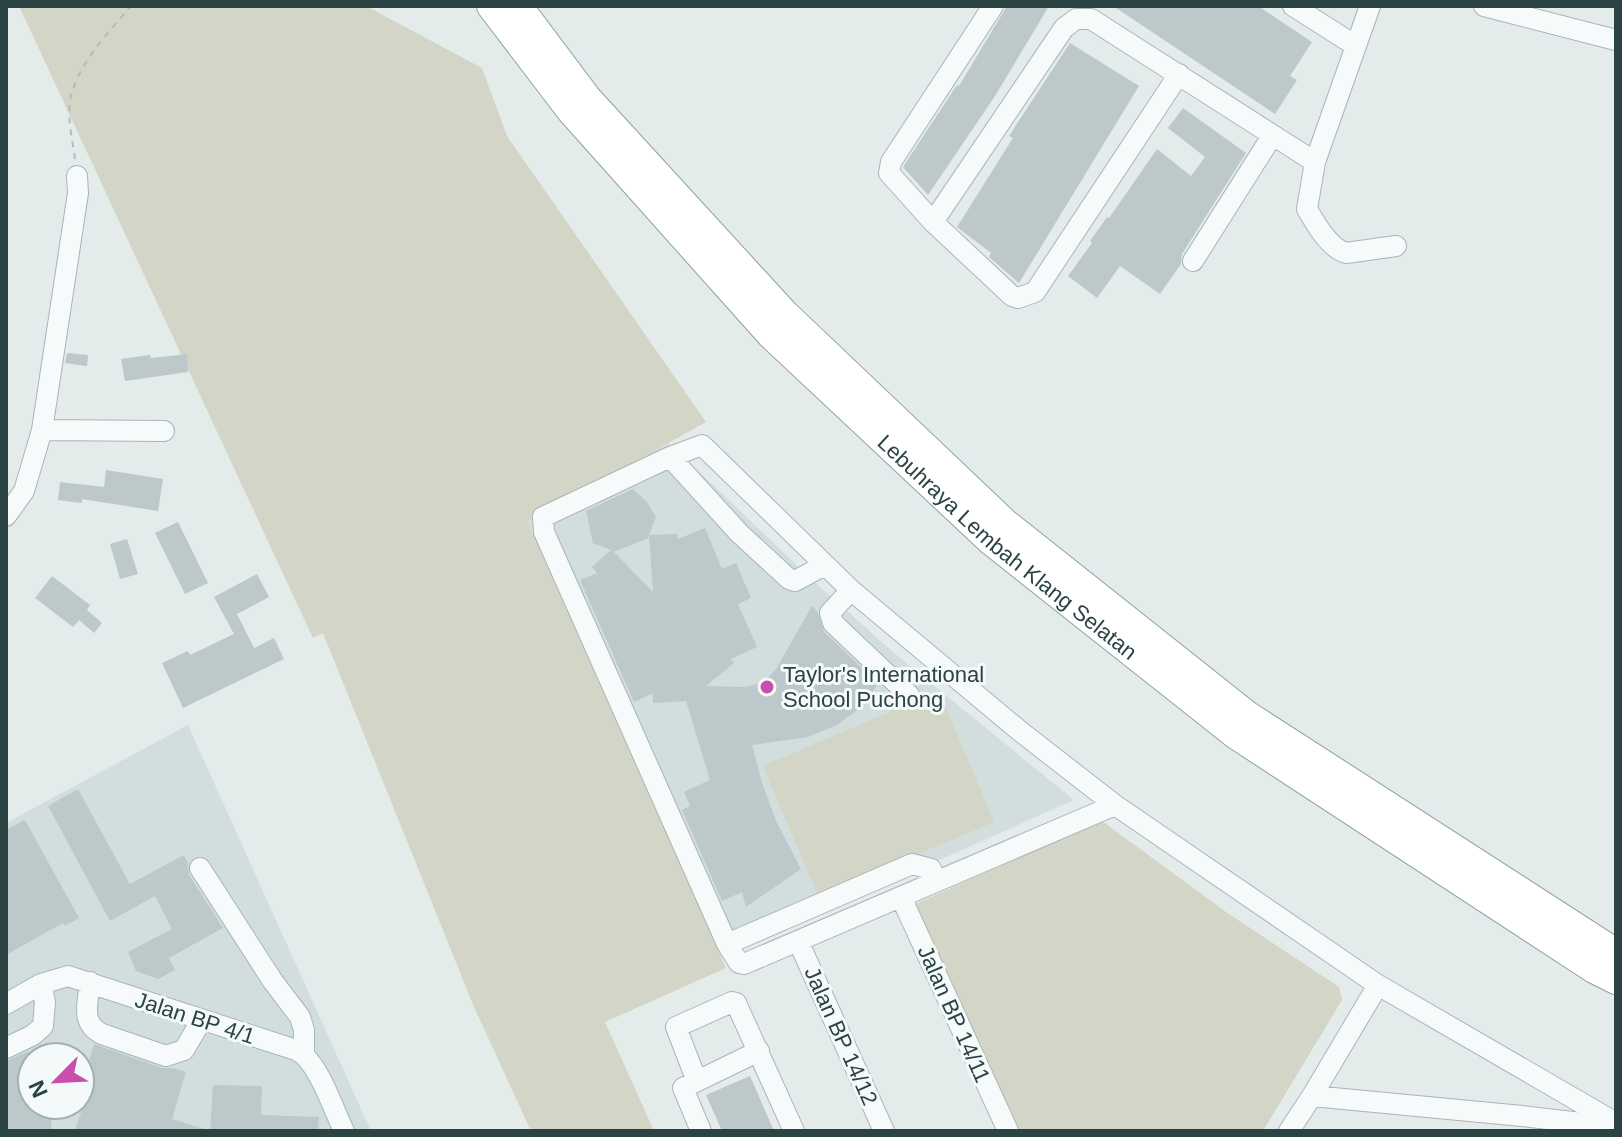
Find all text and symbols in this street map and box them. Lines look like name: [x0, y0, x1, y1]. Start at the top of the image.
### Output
street label: Lebuhraya Lembah Klang Selatan: [873, 429, 1142, 664]
place label: Taylor's International School Puchong: [783, 662, 984, 712]
marker: Taylor's International School Puchong: [758, 678, 776, 696]
street label: Jalan BP 14/11: [913, 942, 995, 1086]
street label: Jalan BP 14/12: [799, 963, 883, 1109]
street label: Jalan BP 4/1: [132, 987, 258, 1049]
north arrow: [16, 1041, 96, 1121]
text: N: [24, 1077, 53, 1101]

